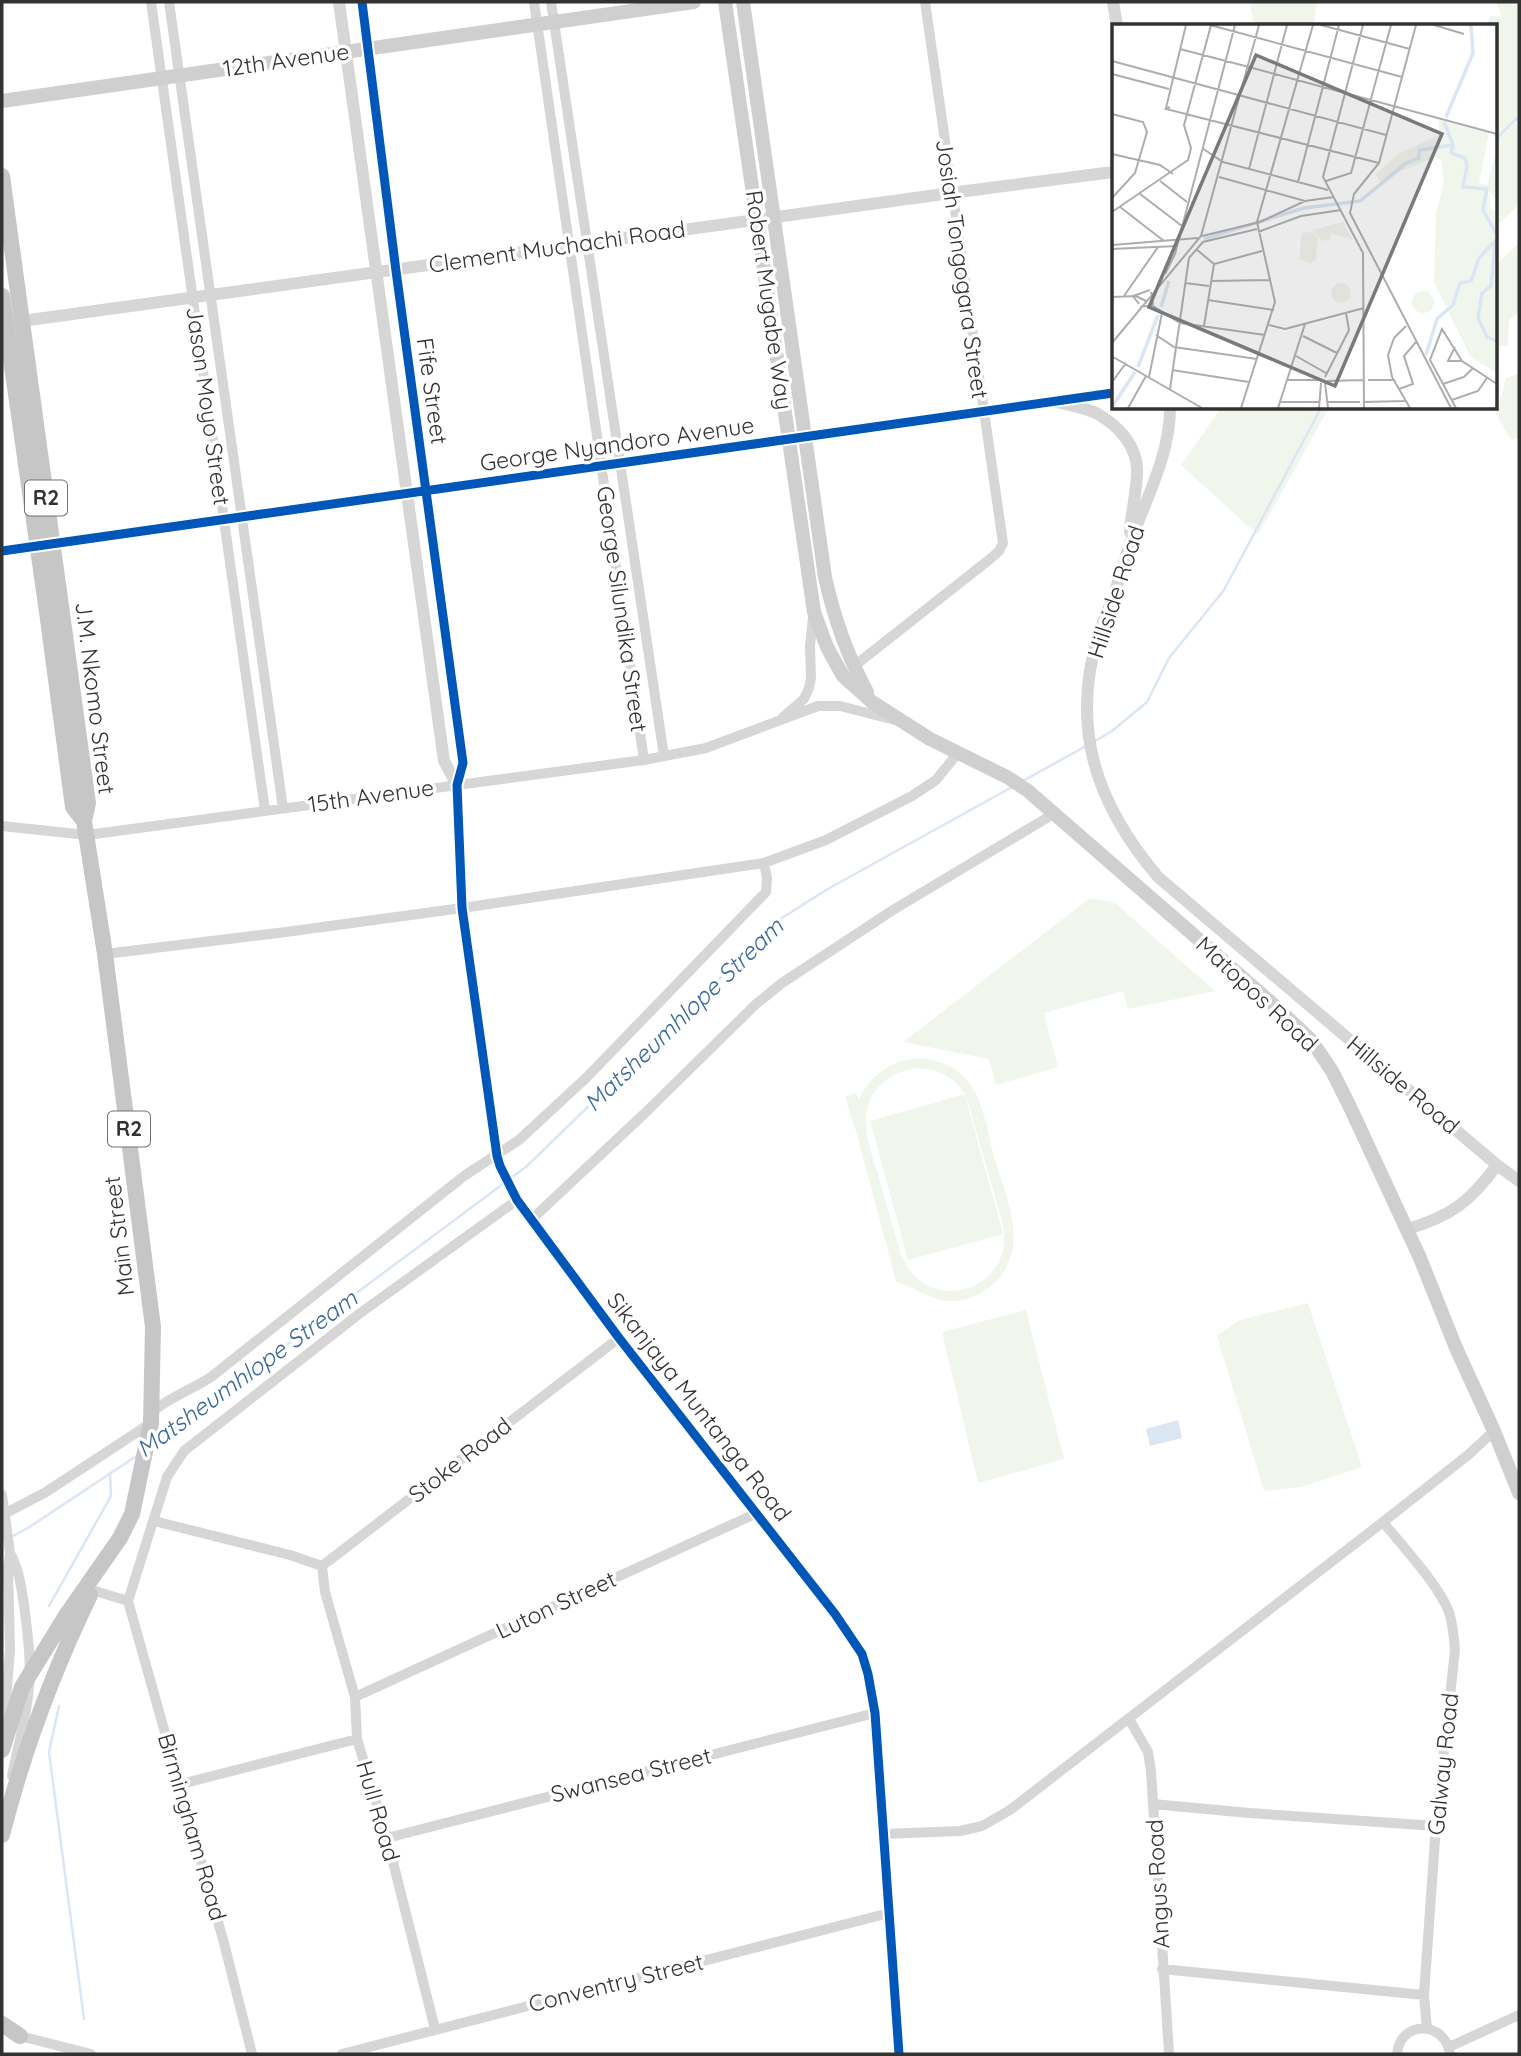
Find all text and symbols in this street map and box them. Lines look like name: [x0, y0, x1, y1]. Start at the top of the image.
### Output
inset map: [1112, 24, 1496, 410]
street label: 12th Avenue: [221, 36, 351, 83]
street label: Josiah Tongogara Street: [930, 137, 995, 401]
street label: Robert Mugabe Way: [740, 188, 799, 412]
street label: Clement Muchachi Road: [427, 214, 687, 279]
street label: Jason Moyo Street: [180, 305, 237, 507]
street label: Fife Street: [411, 336, 454, 446]
street label: George Nyandoro Avenue: [478, 410, 756, 477]
road number: R2: [25, 480, 67, 516]
street label: George Silundika Street: [591, 484, 654, 734]
street label: Hillside Road: [1080, 522, 1151, 662]
street label: J.M. Nkomo Street: [69, 600, 122, 796]
street label: 15th Avenue: [306, 772, 436, 819]
water label: Matsheumhlope Stream: [577, 911, 790, 1117]
street label: Matopos Road: [1190, 930, 1324, 1058]
street label: Hillside Road: [1341, 1029, 1466, 1140]
road number: R2: [108, 1112, 150, 1146]
street label: Main Street: [97, 1174, 140, 1298]
water label: Matsheumhlope Stream: [130, 1282, 364, 1463]
street label: Sikanjaya Muntanga Road: [601, 1286, 798, 1527]
street label: Stoke Road: [402, 1410, 517, 1509]
street label: Luton Street: [491, 1564, 621, 1645]
street label: Galway Road: [1421, 1691, 1464, 1837]
street label: Birmingham Road: [152, 1730, 233, 1924]
street label: Swansea Street: [548, 1740, 714, 1808]
street label: Hull Road: [350, 1757, 407, 1865]
street label: Angus Road: [1140, 1819, 1175, 1949]
street label: Conventry Street: [525, 1947, 707, 2018]

